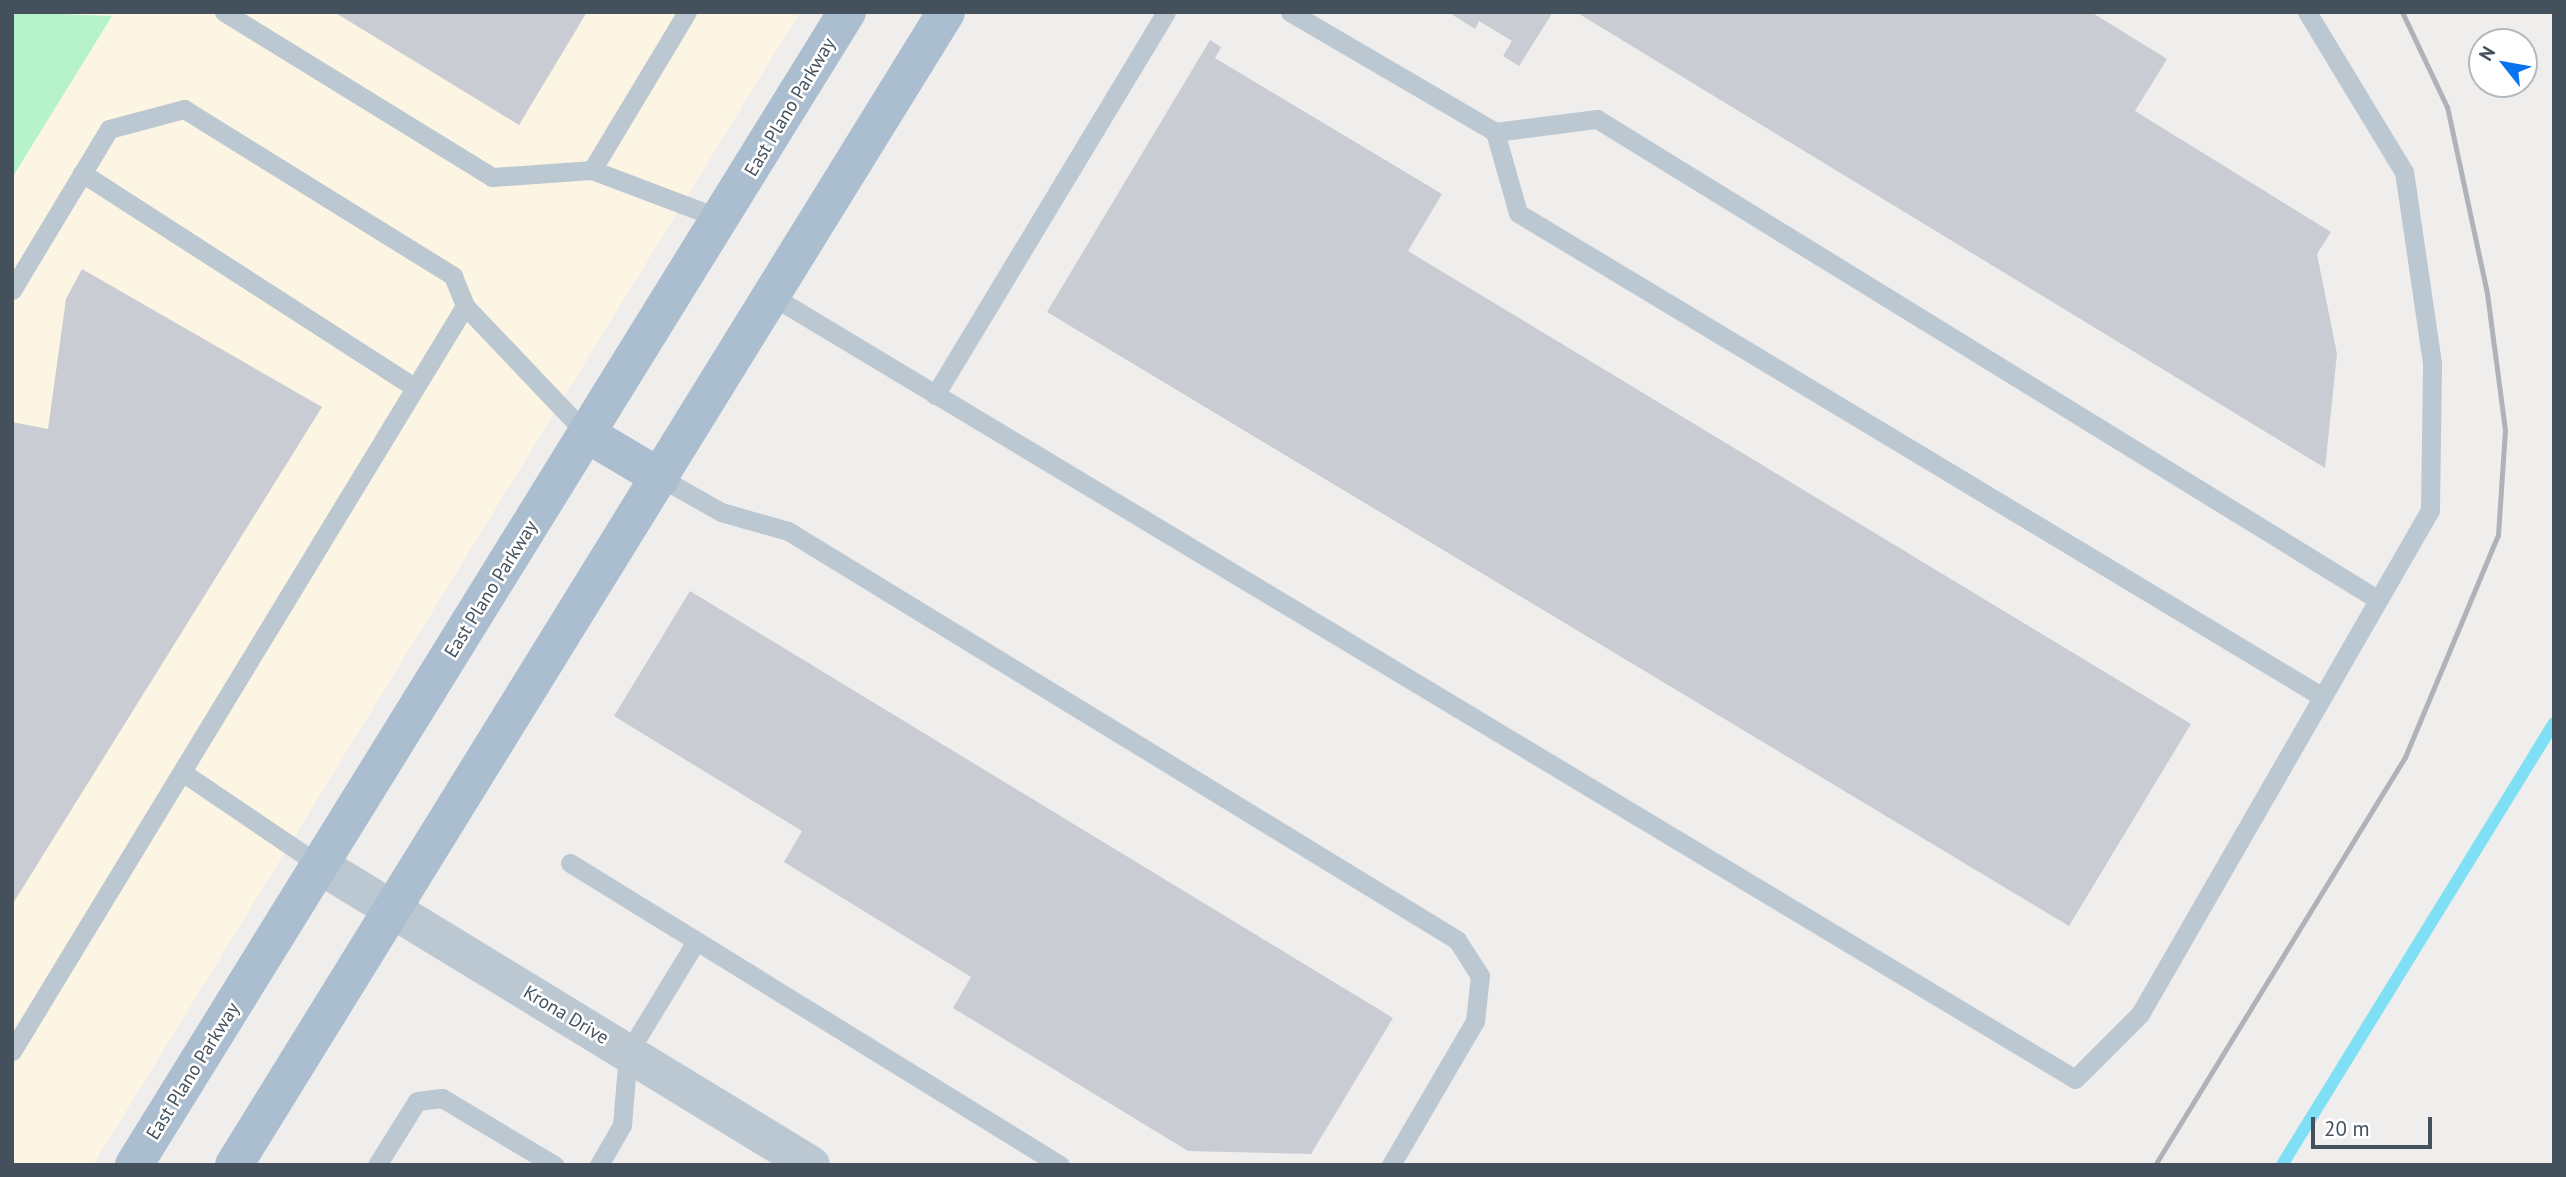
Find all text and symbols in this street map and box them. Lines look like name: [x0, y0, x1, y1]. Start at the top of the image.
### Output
north arrow: [2468, 28, 2538, 98]
street label: East Plano Parkway: [740, 34, 840, 180]
text: N: [2473, 42, 2500, 65]
street label: East Plano Parkway: [440, 516, 542, 662]
street label: Krona Drive: [519, 981, 613, 1049]
street label: East Plano Parkway: [142, 998, 244, 1144]
scale bar: [2314, 1104, 2435, 1148]
text: 20 m: [2324, 1115, 2370, 1142]

